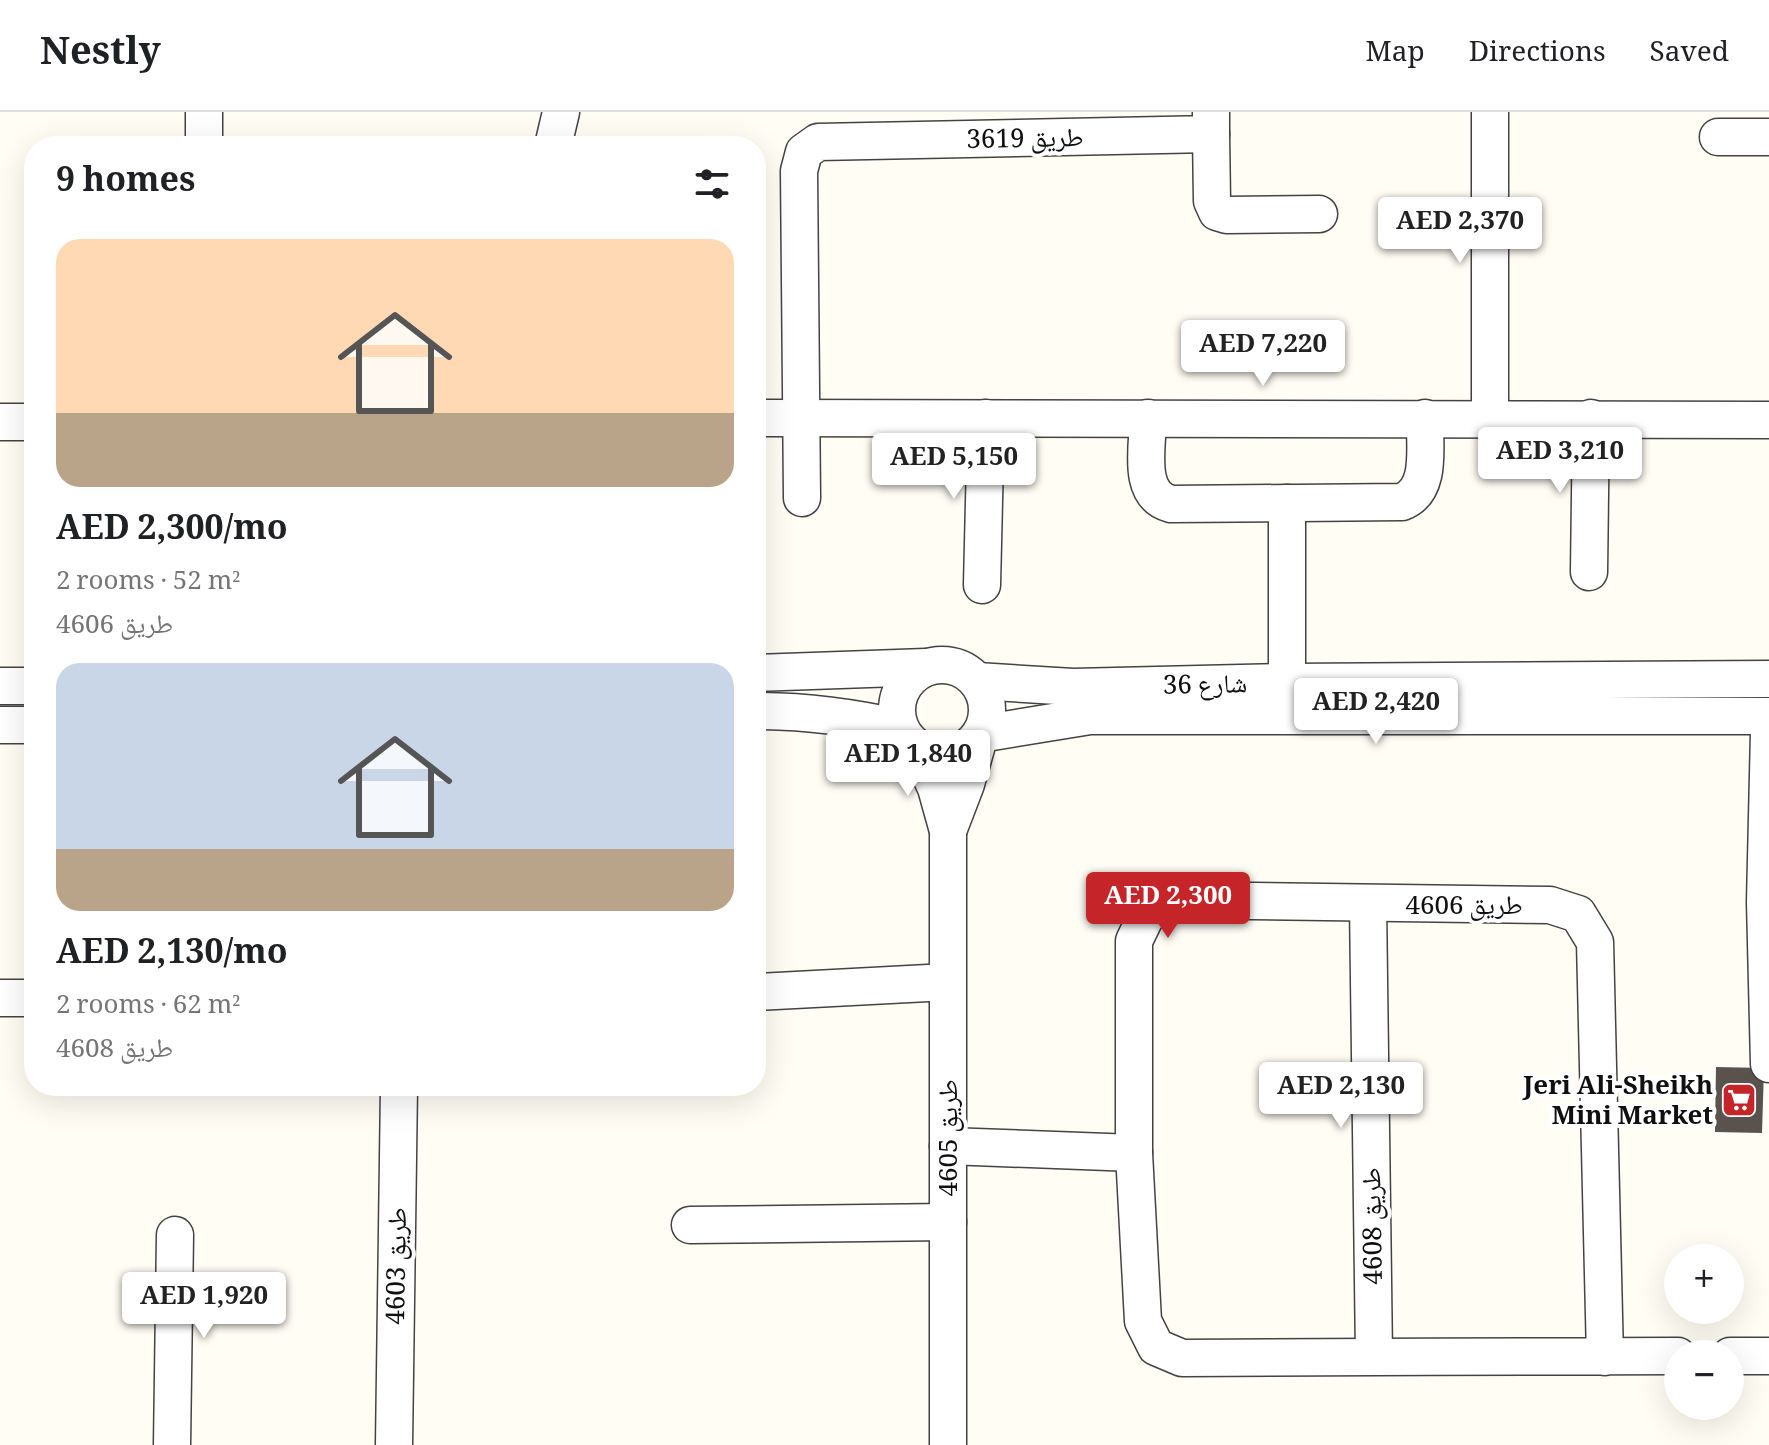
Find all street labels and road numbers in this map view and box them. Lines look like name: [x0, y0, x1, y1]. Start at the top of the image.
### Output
street label: طريق 3619: [966, 118, 1084, 164]
street label: شارع 36: [1163, 664, 1248, 710]
street label: طريق 4606: [1405, 886, 1523, 930]
street label: طريق 4605: [929, 1079, 973, 1197]
street label: طريق 4608: [1352, 1167, 1398, 1285]
street label: طريق 4603: [376, 1207, 422, 1325]

